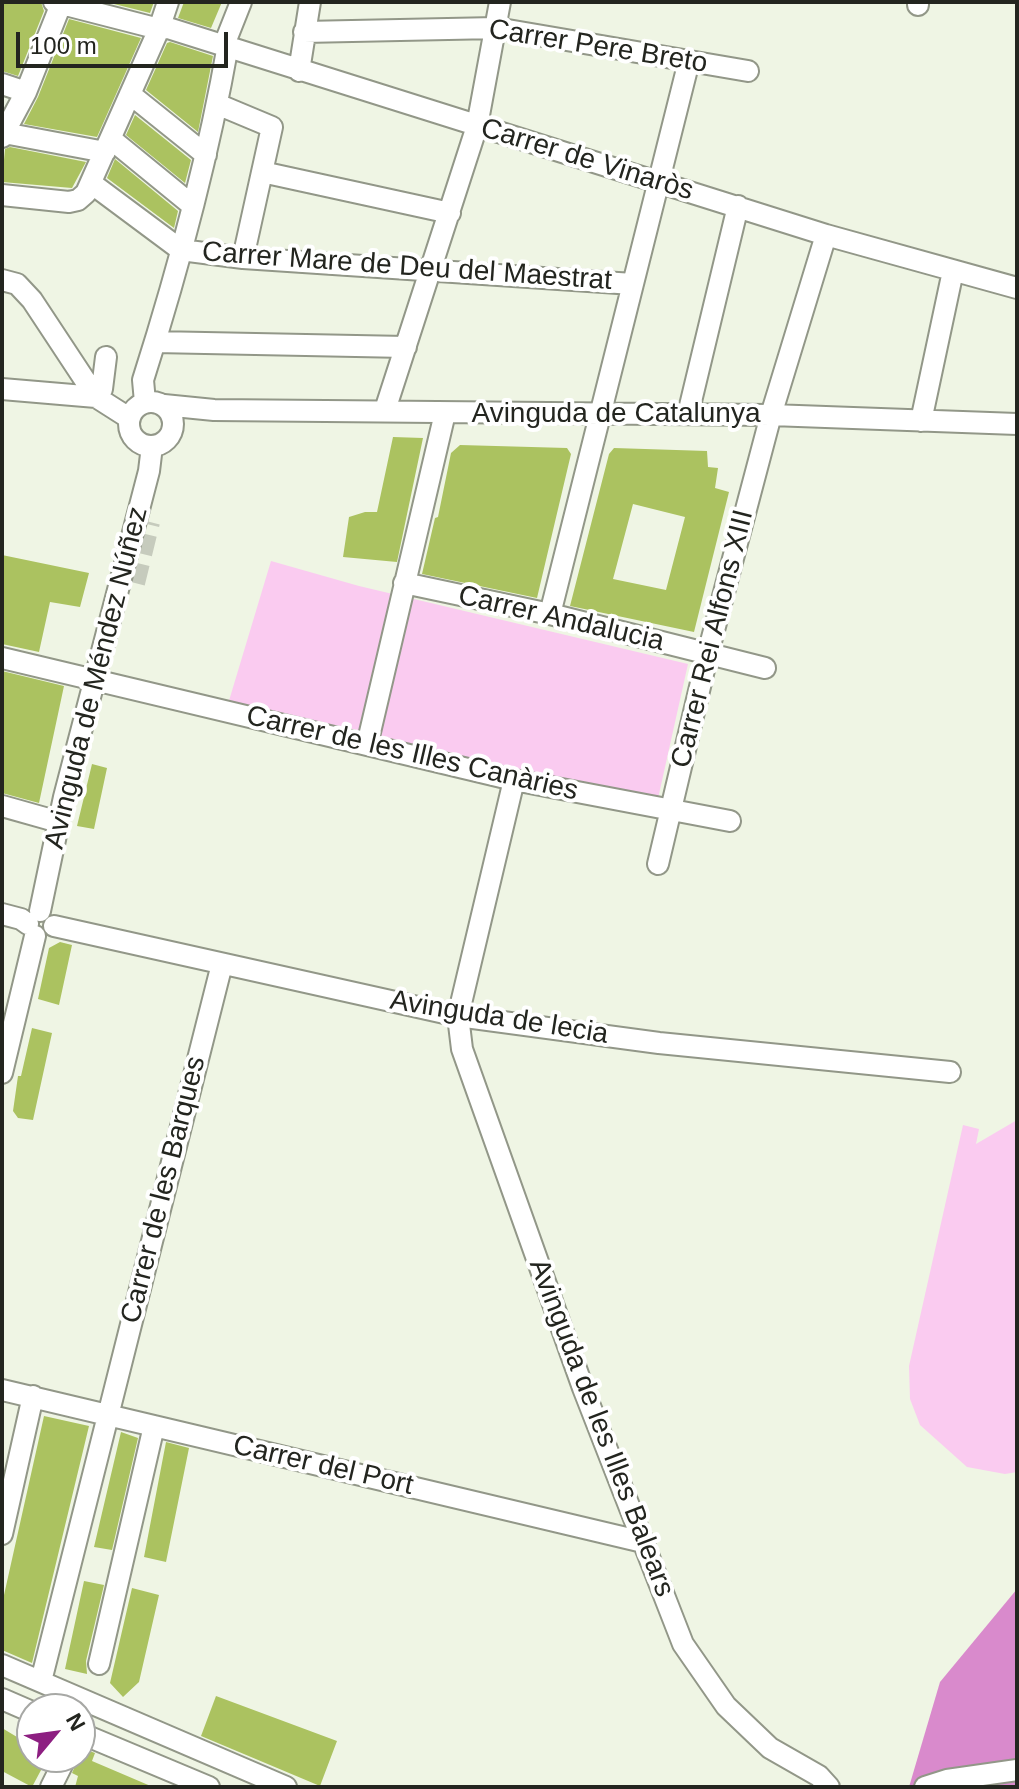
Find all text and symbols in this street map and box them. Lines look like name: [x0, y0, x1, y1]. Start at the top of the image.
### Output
street label: Carrer Pere Breto: [486, 13, 710, 81]
scale bar: [20, 16, 232, 66]
text: 100 m: [30, 32, 97, 59]
street label: Carrer de Vinaròs: [477, 112, 697, 208]
street label: Carrer Mare de Deu del Maestrat: [201, 236, 613, 298]
street label: Avinguda de Catalunya: [471, 397, 761, 431]
street label: Avinguda de Méndez Núñez: [38, 504, 156, 852]
street label: Carrer Rei Alfons XIII: [665, 507, 761, 771]
street label: Carrer Andalucia: [455, 579, 667, 659]
street label: Carrer de les Illes Canàries: [243, 699, 581, 809]
street label: Avinguda de lecia: [387, 984, 611, 1052]
street label: Carrer de les Barques: [115, 1053, 213, 1327]
street label: Avinguda de les Illes Balears: [521, 1254, 681, 1602]
street label: Carrer del Port: [230, 1429, 416, 1503]
north arrow: [16, 1693, 96, 1773]
text: N: [61, 1709, 90, 1735]

